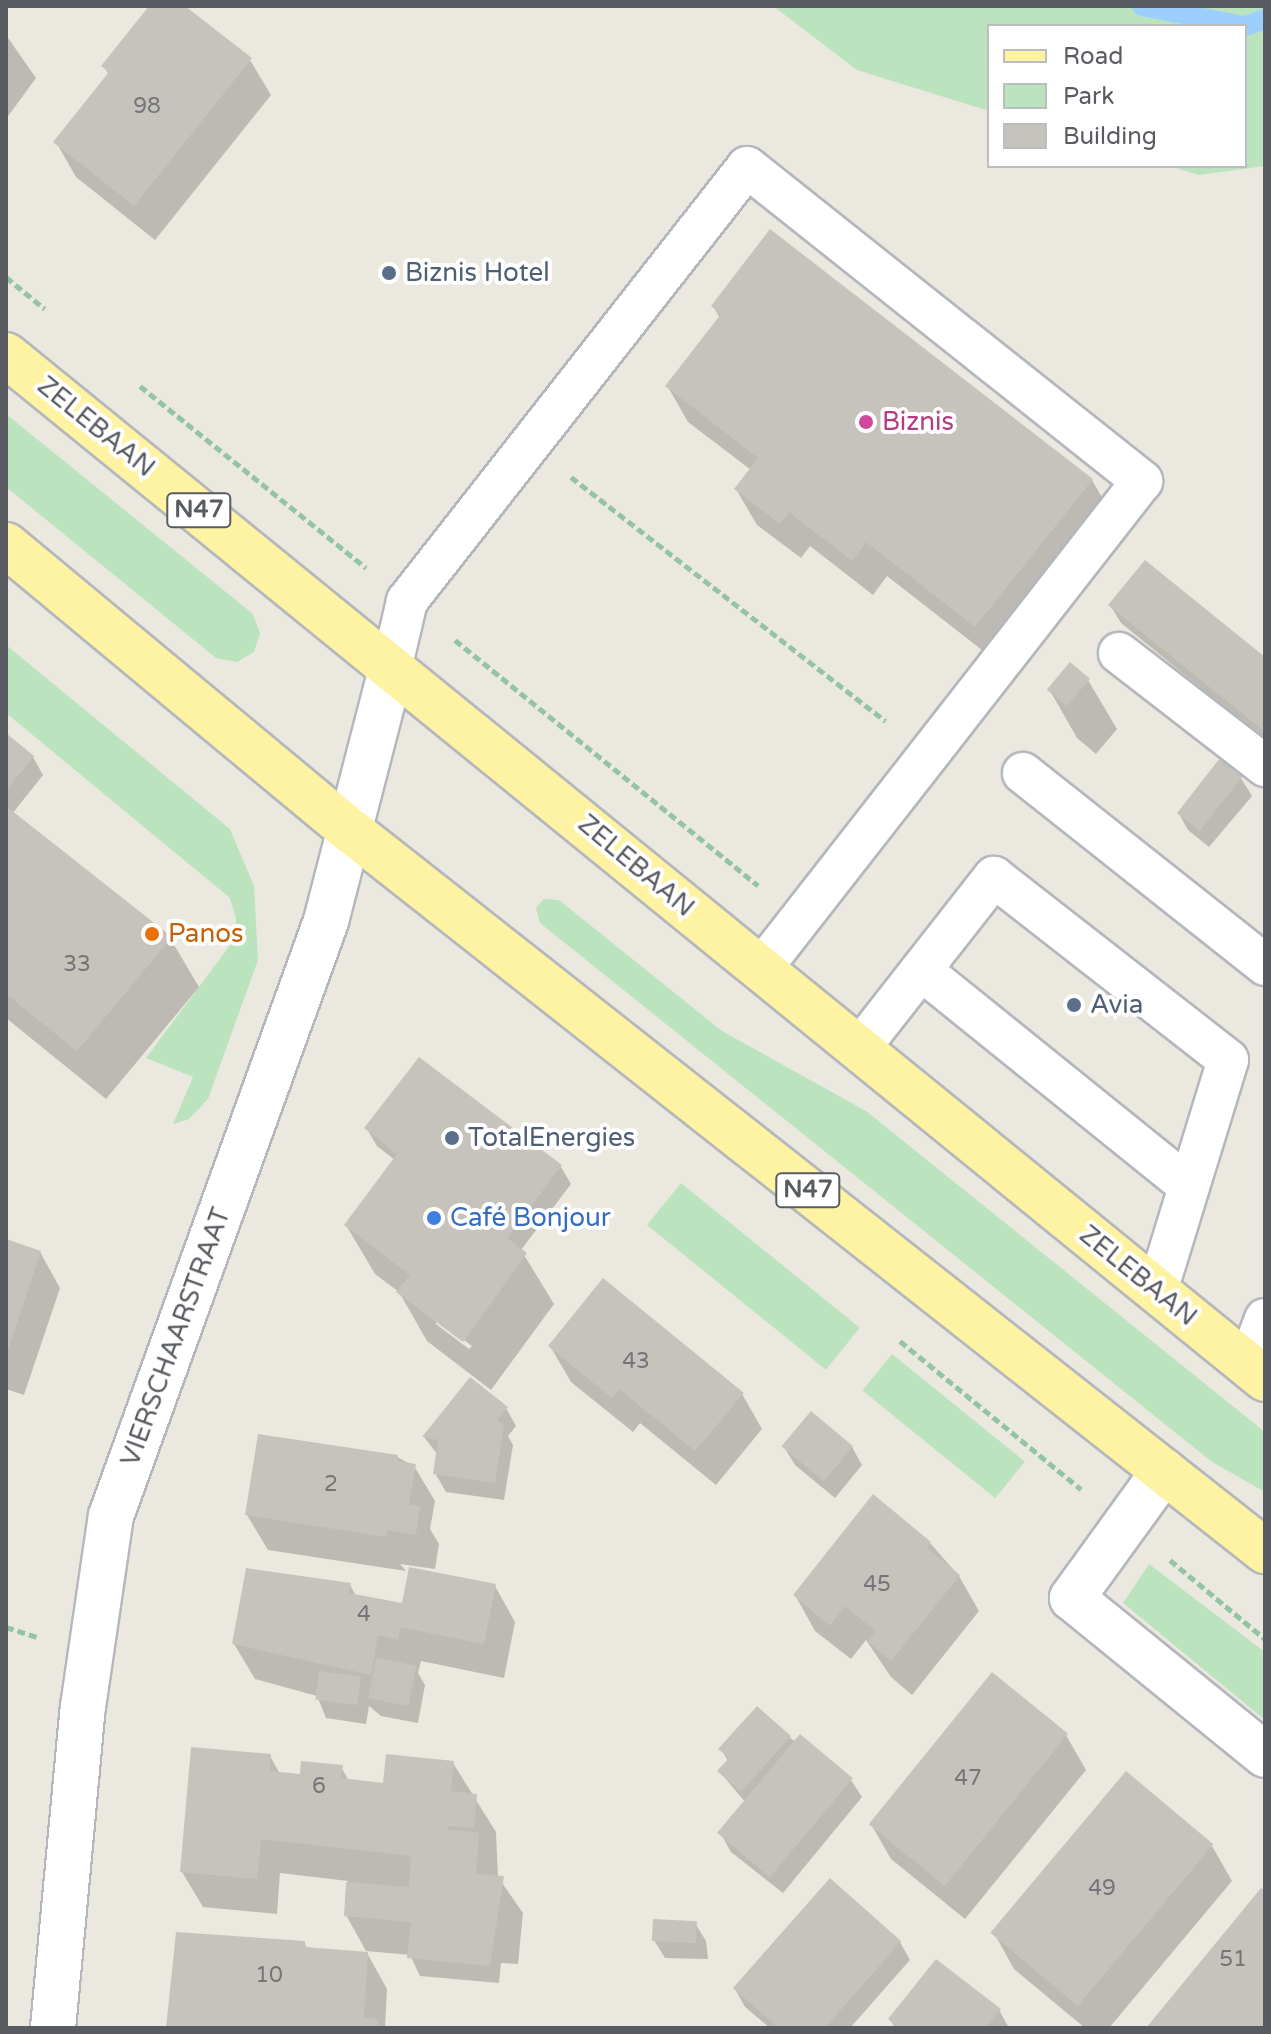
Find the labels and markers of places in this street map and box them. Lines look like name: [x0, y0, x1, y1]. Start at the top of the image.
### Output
place label: Biznis Hotel: [405, 257, 550, 289]
marker: Biznis Hotel: [380, 264, 398, 282]
place label: Biznis: [882, 406, 954, 438]
marker: Biznis: [857, 413, 875, 431]
place label: Panos: [168, 918, 244, 950]
marker: Panos: [143, 925, 161, 943]
place label: Avia: [1090, 989, 1143, 1021]
marker: Avia: [1065, 996, 1083, 1014]
place label: TotalEnergies: [468, 1122, 635, 1154]
marker: TotalEnergies: [443, 1129, 461, 1147]
place label: Café Bonjour: [450, 1202, 611, 1234]
marker: Café Bonjour: [425, 1209, 443, 1227]

